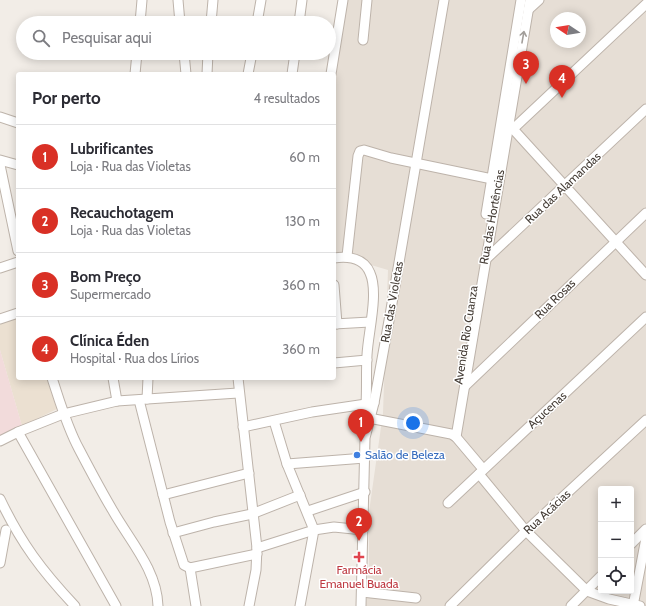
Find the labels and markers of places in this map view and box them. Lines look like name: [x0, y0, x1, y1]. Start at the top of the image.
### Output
pin: 3: [513, 51, 539, 84]
pin: 4: [549, 65, 575, 98]
pin: 1: [348, 409, 374, 442]
place label: Salão de Beleza: [365, 447, 445, 462]
marker: Salão de Beleza: [352, 450, 362, 460]
pin: 2: [346, 508, 372, 541]
marker: Farmácia Emanuel Buada: [354, 552, 364, 562]
place label: Farmácia Emanuel Buada: [319, 562, 399, 591]

